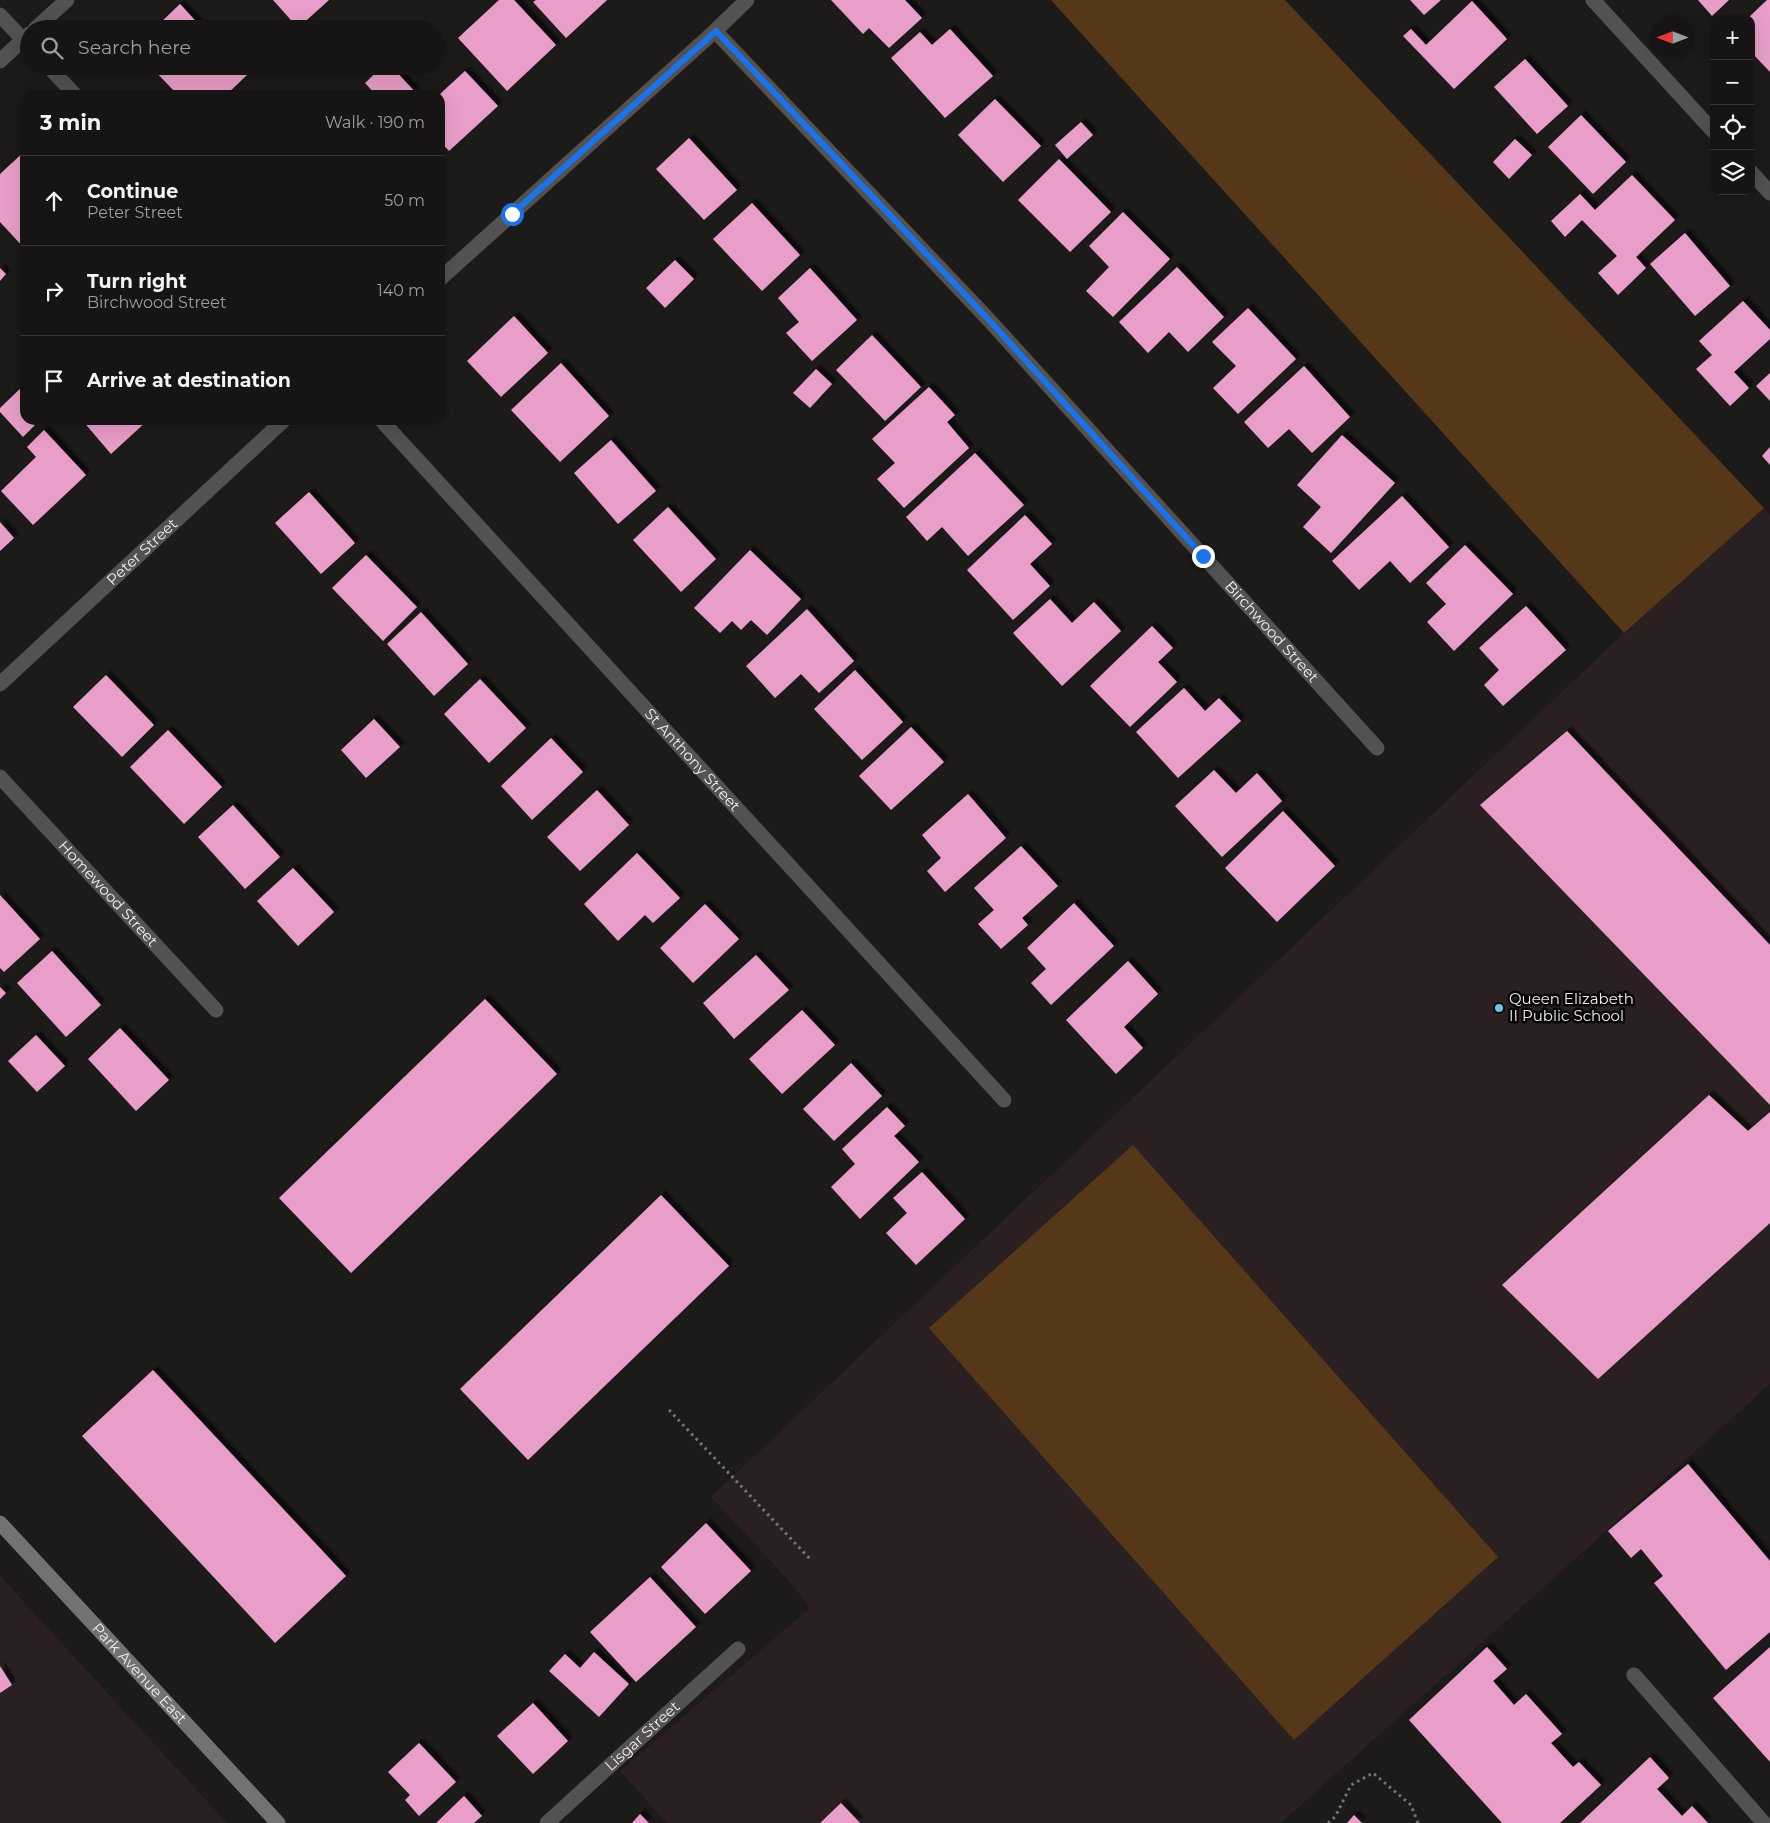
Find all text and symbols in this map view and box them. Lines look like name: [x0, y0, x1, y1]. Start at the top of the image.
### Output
north arrow: [1650, 15, 1695, 60]
map controls: [1710, 15, 1755, 195]
button: +: [1710, 15, 1755, 60]
search box: [20, 20, 445, 75]
icon: search: [38, 34, 66, 62]
text: Search here: [78, 36, 191, 59]
button: −: [1710, 60, 1755, 105]
button: locate: [1710, 105, 1755, 150]
text: 3 min: [40, 110, 101, 135]
text: Walk · 190 m: [325, 113, 425, 132]
button: layers: [1710, 150, 1755, 195]
text: Continue: [87, 180, 178, 203]
icon: ahead: [40, 187, 68, 215]
text: 50 m: [384, 191, 425, 210]
text: Peter Street: [87, 203, 183, 222]
route start: [501, 203, 524, 226]
text: Turn right: [87, 270, 187, 293]
icon: right: [40, 277, 68, 305]
text: 140 m: [377, 281, 425, 300]
text: Birchwood Street: [87, 293, 226, 312]
icon: arrive: [40, 367, 68, 395]
text: Arrive at destination: [87, 369, 291, 392]
street label: Peter Street: [102, 514, 181, 589]
route end: [1192, 545, 1215, 568]
street label: Birchwood Street: [1221, 577, 1323, 686]
street label: St Anthony Street: [641, 704, 745, 815]
street label: Homewood Street: [55, 836, 162, 950]
place label: Queen Elizabeth II Public School: [1509, 989, 1634, 1025]
marker: Queen Elizabeth II Public School: [1493, 1002, 1505, 1014]
street label: Park Avenue East: [88, 1619, 191, 1728]
street label: Lisgar Street: [601, 1697, 683, 1775]

